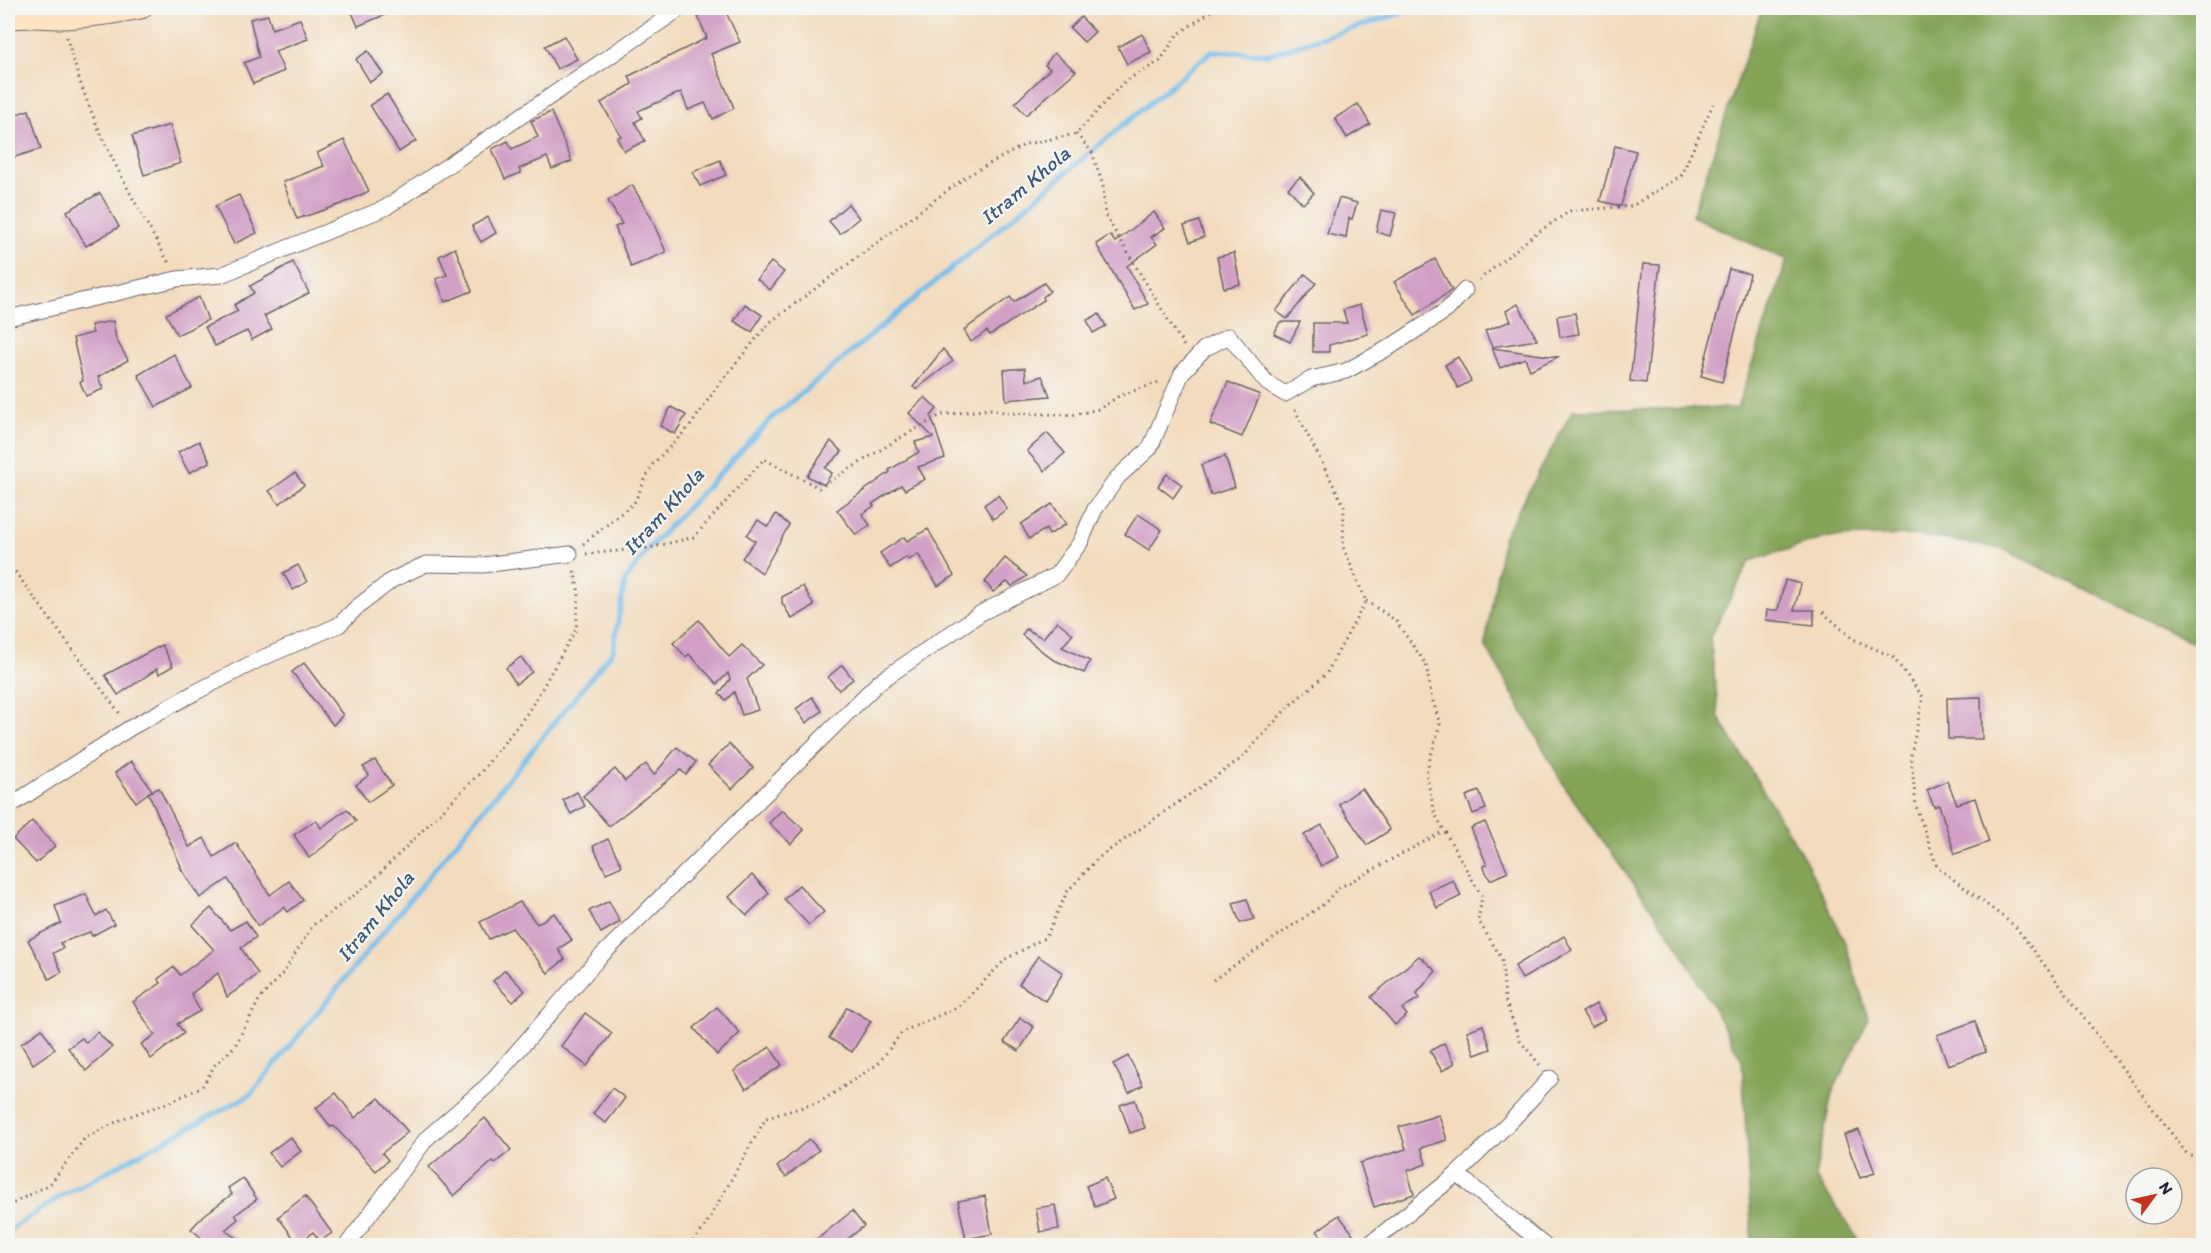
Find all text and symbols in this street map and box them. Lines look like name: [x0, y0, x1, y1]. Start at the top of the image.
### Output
water label: Itram Khola: [975, 140, 1075, 230]
water label: Itram Khola: [617, 462, 709, 560]
water label: Itram Khola: [331, 866, 419, 966]
north arrow: [2124, 1166, 2184, 1226]
text: N: [2155, 1178, 2177, 1198]

